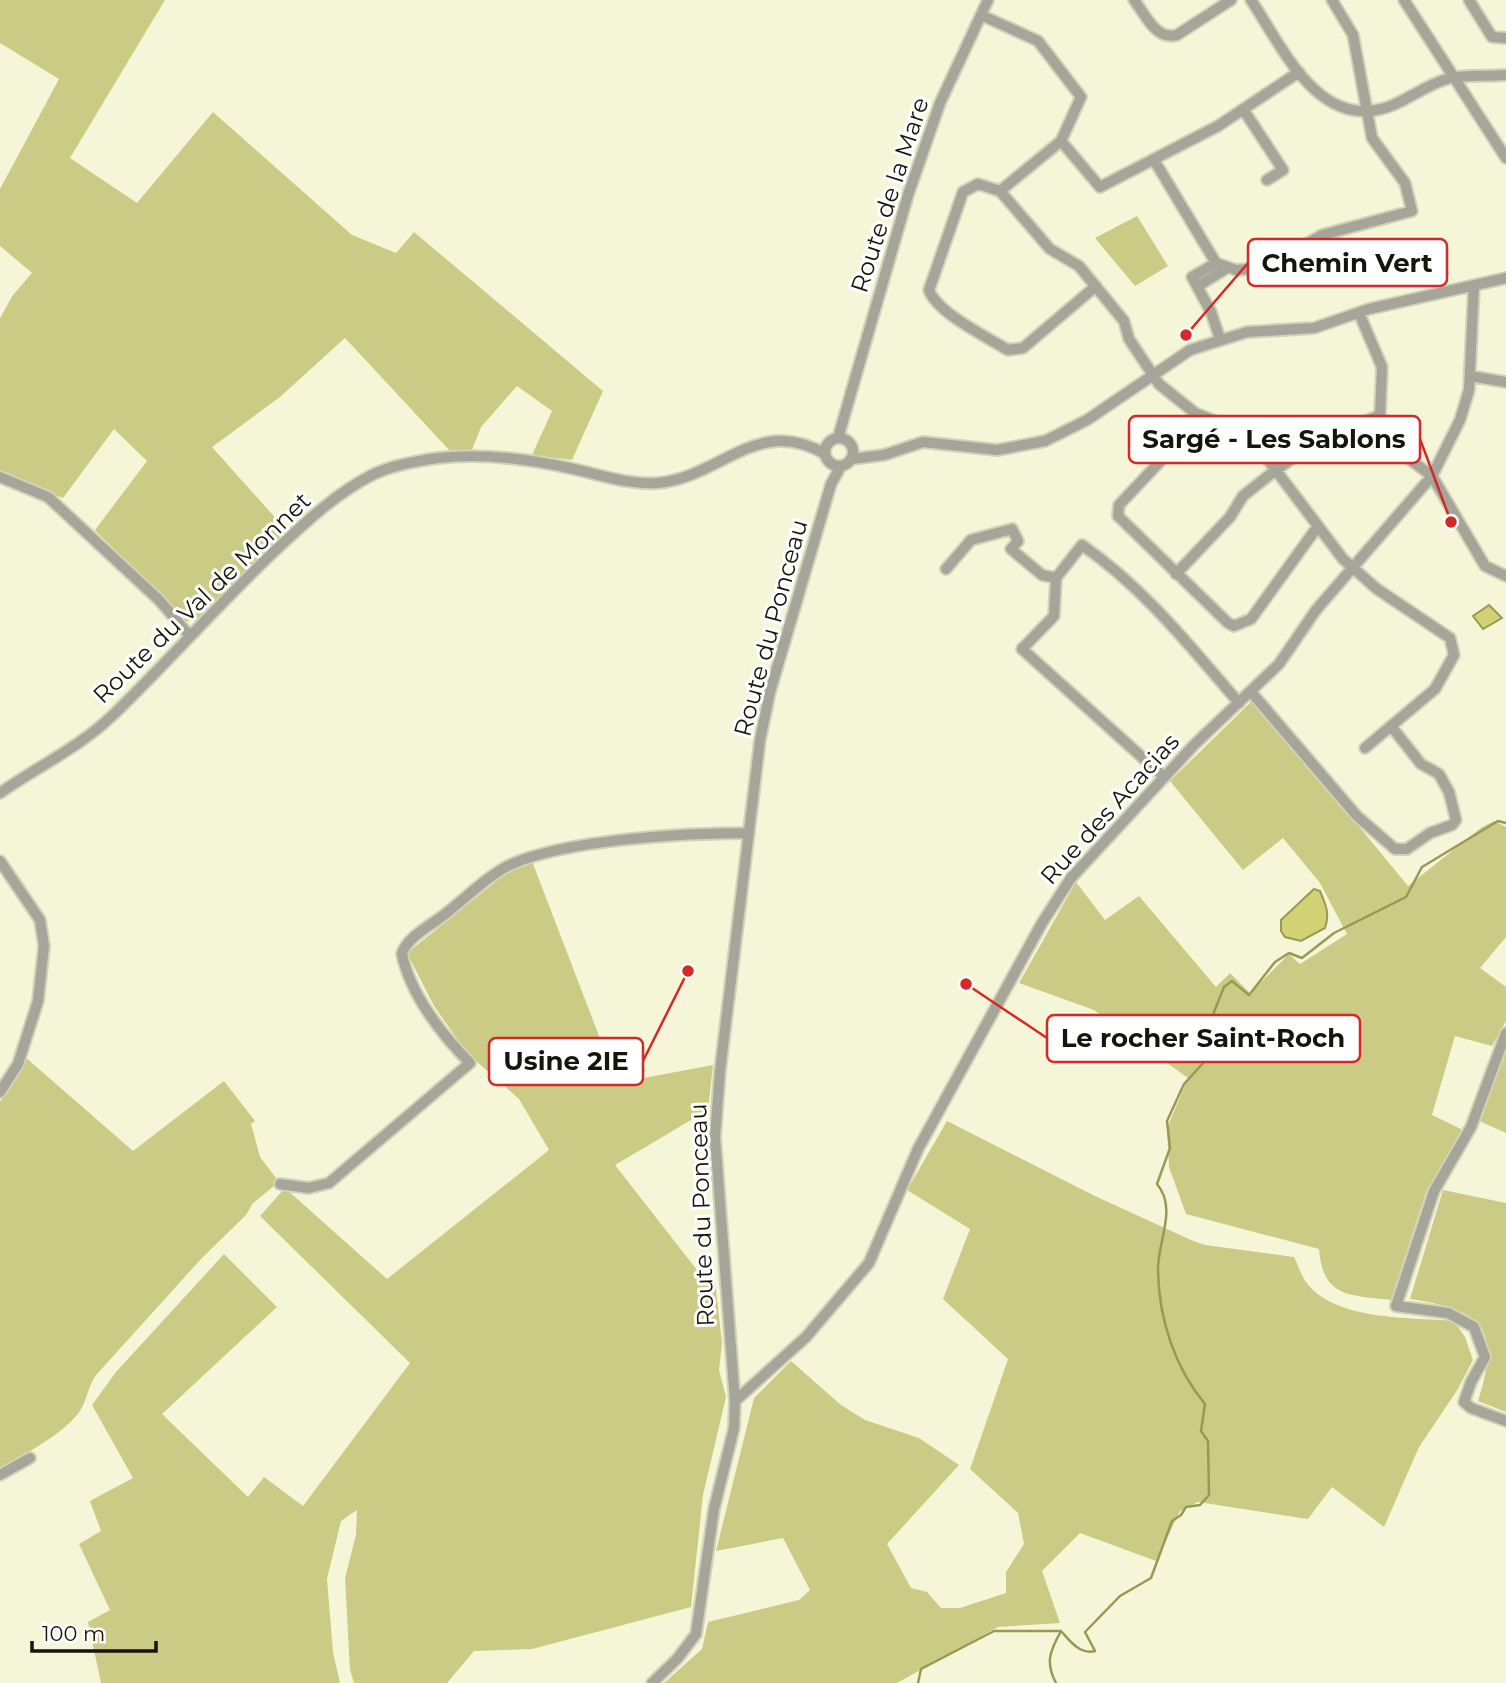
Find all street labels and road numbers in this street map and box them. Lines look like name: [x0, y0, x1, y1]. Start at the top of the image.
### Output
street label: Route de la Mare: [844, 94, 935, 296]
street label: Route du Val de Monnet: [87, 486, 317, 709]
street label: Route du Ponceau: [728, 516, 813, 739]
street label: Rue des Acacias: [1034, 727, 1185, 890]
street label: Route du Ponceau: [683, 1103, 720, 1327]

